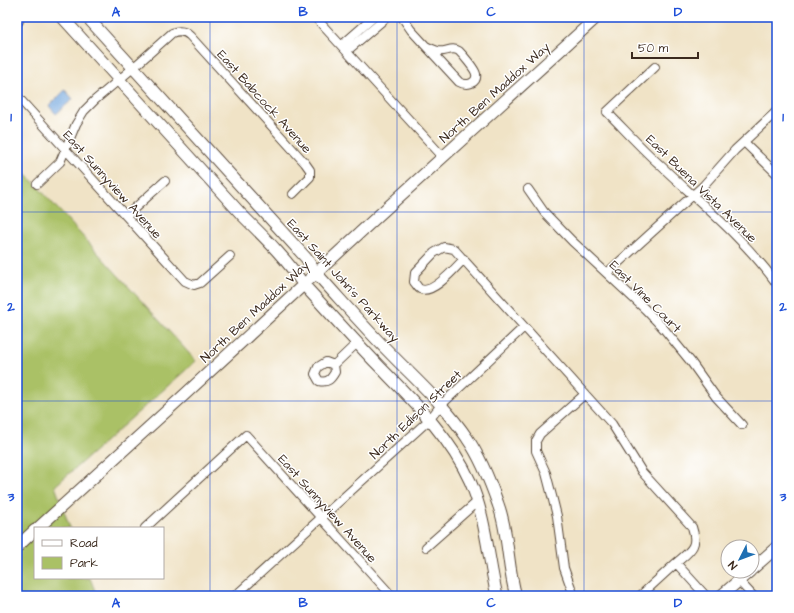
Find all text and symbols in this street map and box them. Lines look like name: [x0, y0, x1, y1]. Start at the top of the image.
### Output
text: A: [112, 3, 121, 21]
text: B: [298, 3, 308, 21]
text: C: [486, 3, 496, 21]
text: D: [674, 3, 683, 21]
scale bar: [632, 34, 698, 60]
street label: North Ben Maddox Way: [436, 38, 554, 148]
text: 50 m: [638, 40, 669, 57]
street label: East Babcock Avenue: [213, 46, 316, 157]
text: 1: [10, 108, 12, 126]
text: 1: [782, 108, 784, 126]
street label: East Sunnyview Avenue: [58, 127, 166, 243]
street label: East Buena Vista Avenue: [642, 131, 761, 247]
street label: East Saint John's Parkway: [282, 215, 404, 347]
street label: North Ben Maddox Way: [196, 256, 314, 368]
street label: East Vine Court: [605, 257, 686, 337]
text: 2: [6, 298, 15, 316]
text: 2: [778, 298, 787, 316]
street label: North Edison Street: [366, 366, 466, 463]
street label: East Sunnyview Avenue: [273, 451, 381, 567]
text: 3: [7, 488, 15, 506]
text: 3: [779, 488, 787, 506]
legend: [34, 527, 164, 579]
text: Road: [70, 535, 98, 552]
north arrow: [720, 539, 760, 579]
text: Park: [70, 555, 98, 572]
text: N: [725, 558, 741, 573]
text: A: [112, 594, 121, 612]
text: B: [298, 594, 308, 612]
text: C: [486, 594, 496, 612]
text: D: [674, 594, 683, 612]

